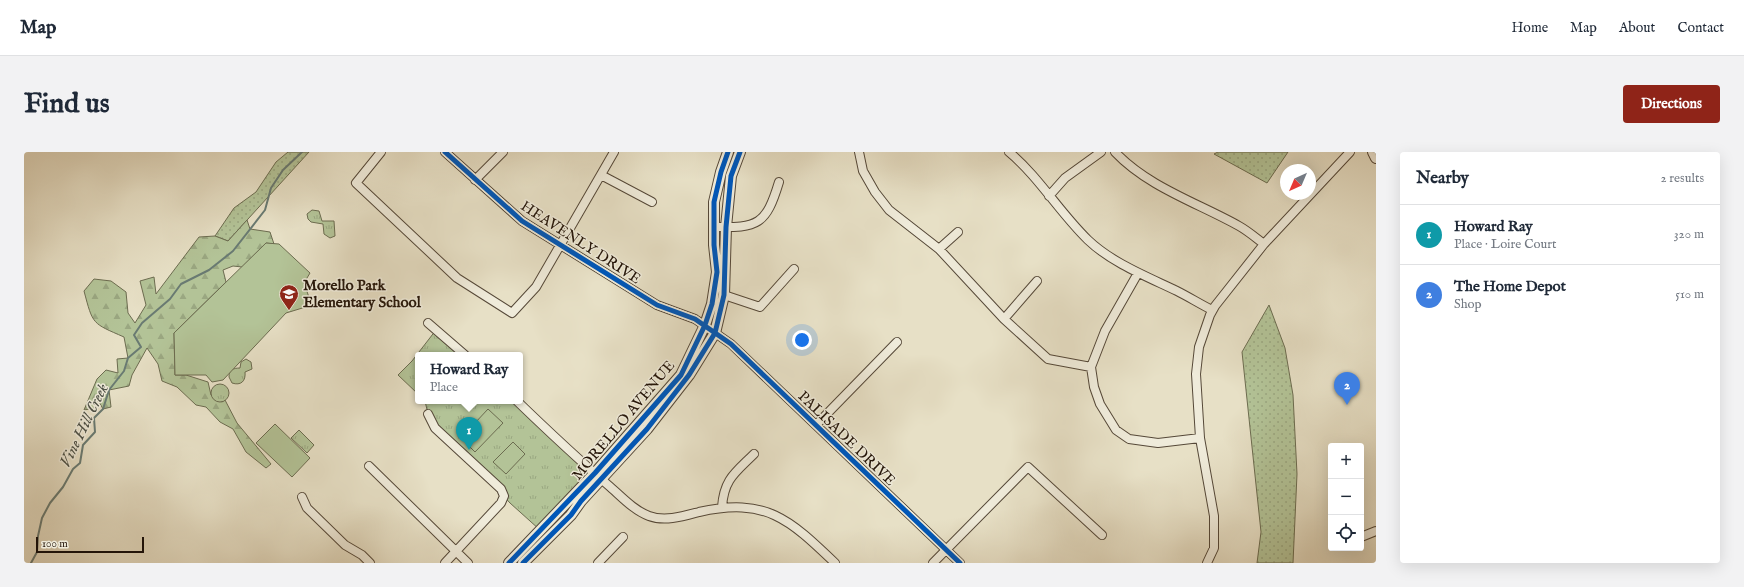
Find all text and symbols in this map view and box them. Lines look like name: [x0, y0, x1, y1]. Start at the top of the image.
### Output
text: Map: [20, 16, 56, 40]
text: Home: [1512, 19, 1548, 37]
text: Map: [1570, 19, 1597, 37]
text: About: [1619, 19, 1655, 37]
text: Contact: [1677, 19, 1724, 37]
button: Directions: [1623, 85, 1720, 123]
text: Find us: [24, 87, 110, 122]
north arrow: [1280, 164, 1316, 200]
text: Nearby: [1416, 168, 1469, 189]
text: 2 results: [1660, 170, 1704, 187]
street label: HEAVENLY DRIVE: [517, 196, 644, 288]
text: Howard Ray: [1454, 217, 1533, 236]
text: 1: [1427, 226, 1431, 243]
text: 320 m: [1674, 226, 1704, 243]
text: Place · Loire Court: [1454, 236, 1556, 253]
place label: Morello Park Elementary School: [303, 276, 422, 312]
text: The Home Depot: [1454, 277, 1566, 296]
school or university icon: Morello Park Elementary School: [278, 283, 300, 311]
text: 2: [1426, 286, 1432, 303]
text: 510 m: [1675, 286, 1704, 303]
text: Shop: [1454, 296, 1482, 313]
your location: [792, 330, 812, 350]
popup: [415, 352, 523, 404]
street label: MORELLO AVENUE: [568, 356, 679, 484]
text: Howard Ray: [430, 360, 508, 379]
pin: 2: [1334, 372, 1360, 405]
text: Place: [430, 379, 458, 396]
water label: Vine Hill Creek: [56, 380, 114, 471]
street label: PALISADE DRIVE: [794, 387, 900, 490]
pin: 1: [456, 417, 482, 450]
map controls: [1328, 443, 1364, 551]
button: +: [1328, 443, 1364, 479]
button: −: [1328, 479, 1364, 515]
button: locate: [1328, 515, 1364, 551]
scale bar: [36, 535, 144, 554]
text: 100 m: [42, 537, 68, 551]

